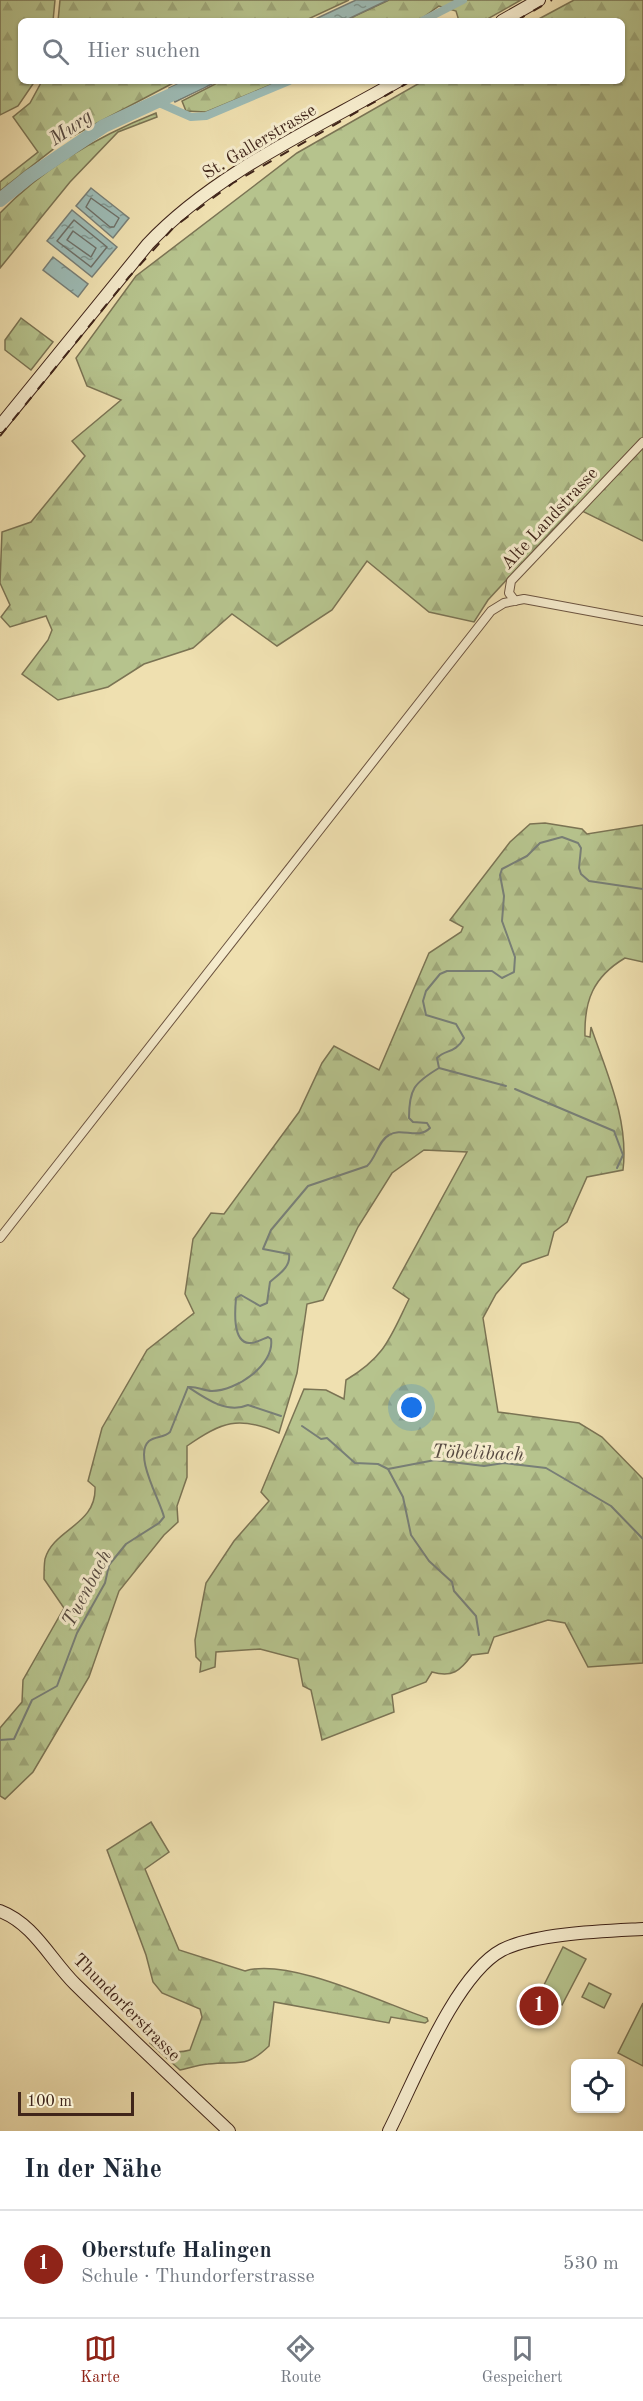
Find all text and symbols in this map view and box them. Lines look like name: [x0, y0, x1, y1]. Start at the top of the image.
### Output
search box: [18, 18, 625, 84]
icon: search: [39, 35, 72, 68]
text: Hier suchen: [87, 40, 200, 62]
street label: St. Gallerstrasse: [200, 101, 319, 183]
water label: Murg: [45, 107, 97, 151]
street label: Alte Landstrasse: [498, 464, 602, 573]
your location: [397, 1393, 426, 1422]
water label: Töbelibach: [431, 1442, 524, 1466]
water label: Tuenbach: [59, 1547, 116, 1631]
street label: Thundorferstrasse: [69, 1951, 183, 2065]
pin: 1: [520, 1984, 558, 2028]
map controls: [571, 2059, 625, 2113]
button: locate: [571, 2059, 625, 2113]
scale bar: [18, 2089, 134, 2116]
text: 100 m: [27, 2094, 72, 2110]
text: In der Nähe: [24, 2157, 162, 2183]
text: Oberstufe Halingen: [81, 2240, 272, 2262]
text: 1: [38, 2254, 49, 2274]
text: 530 m: [563, 2254, 619, 2274]
text: Schule · Thundorferstrasse: [81, 2267, 315, 2287]
tab: Karte: [80, 2332, 120, 2388]
tab: Route: [280, 2332, 321, 2388]
tab: Gespeichert: [482, 2332, 563, 2388]

